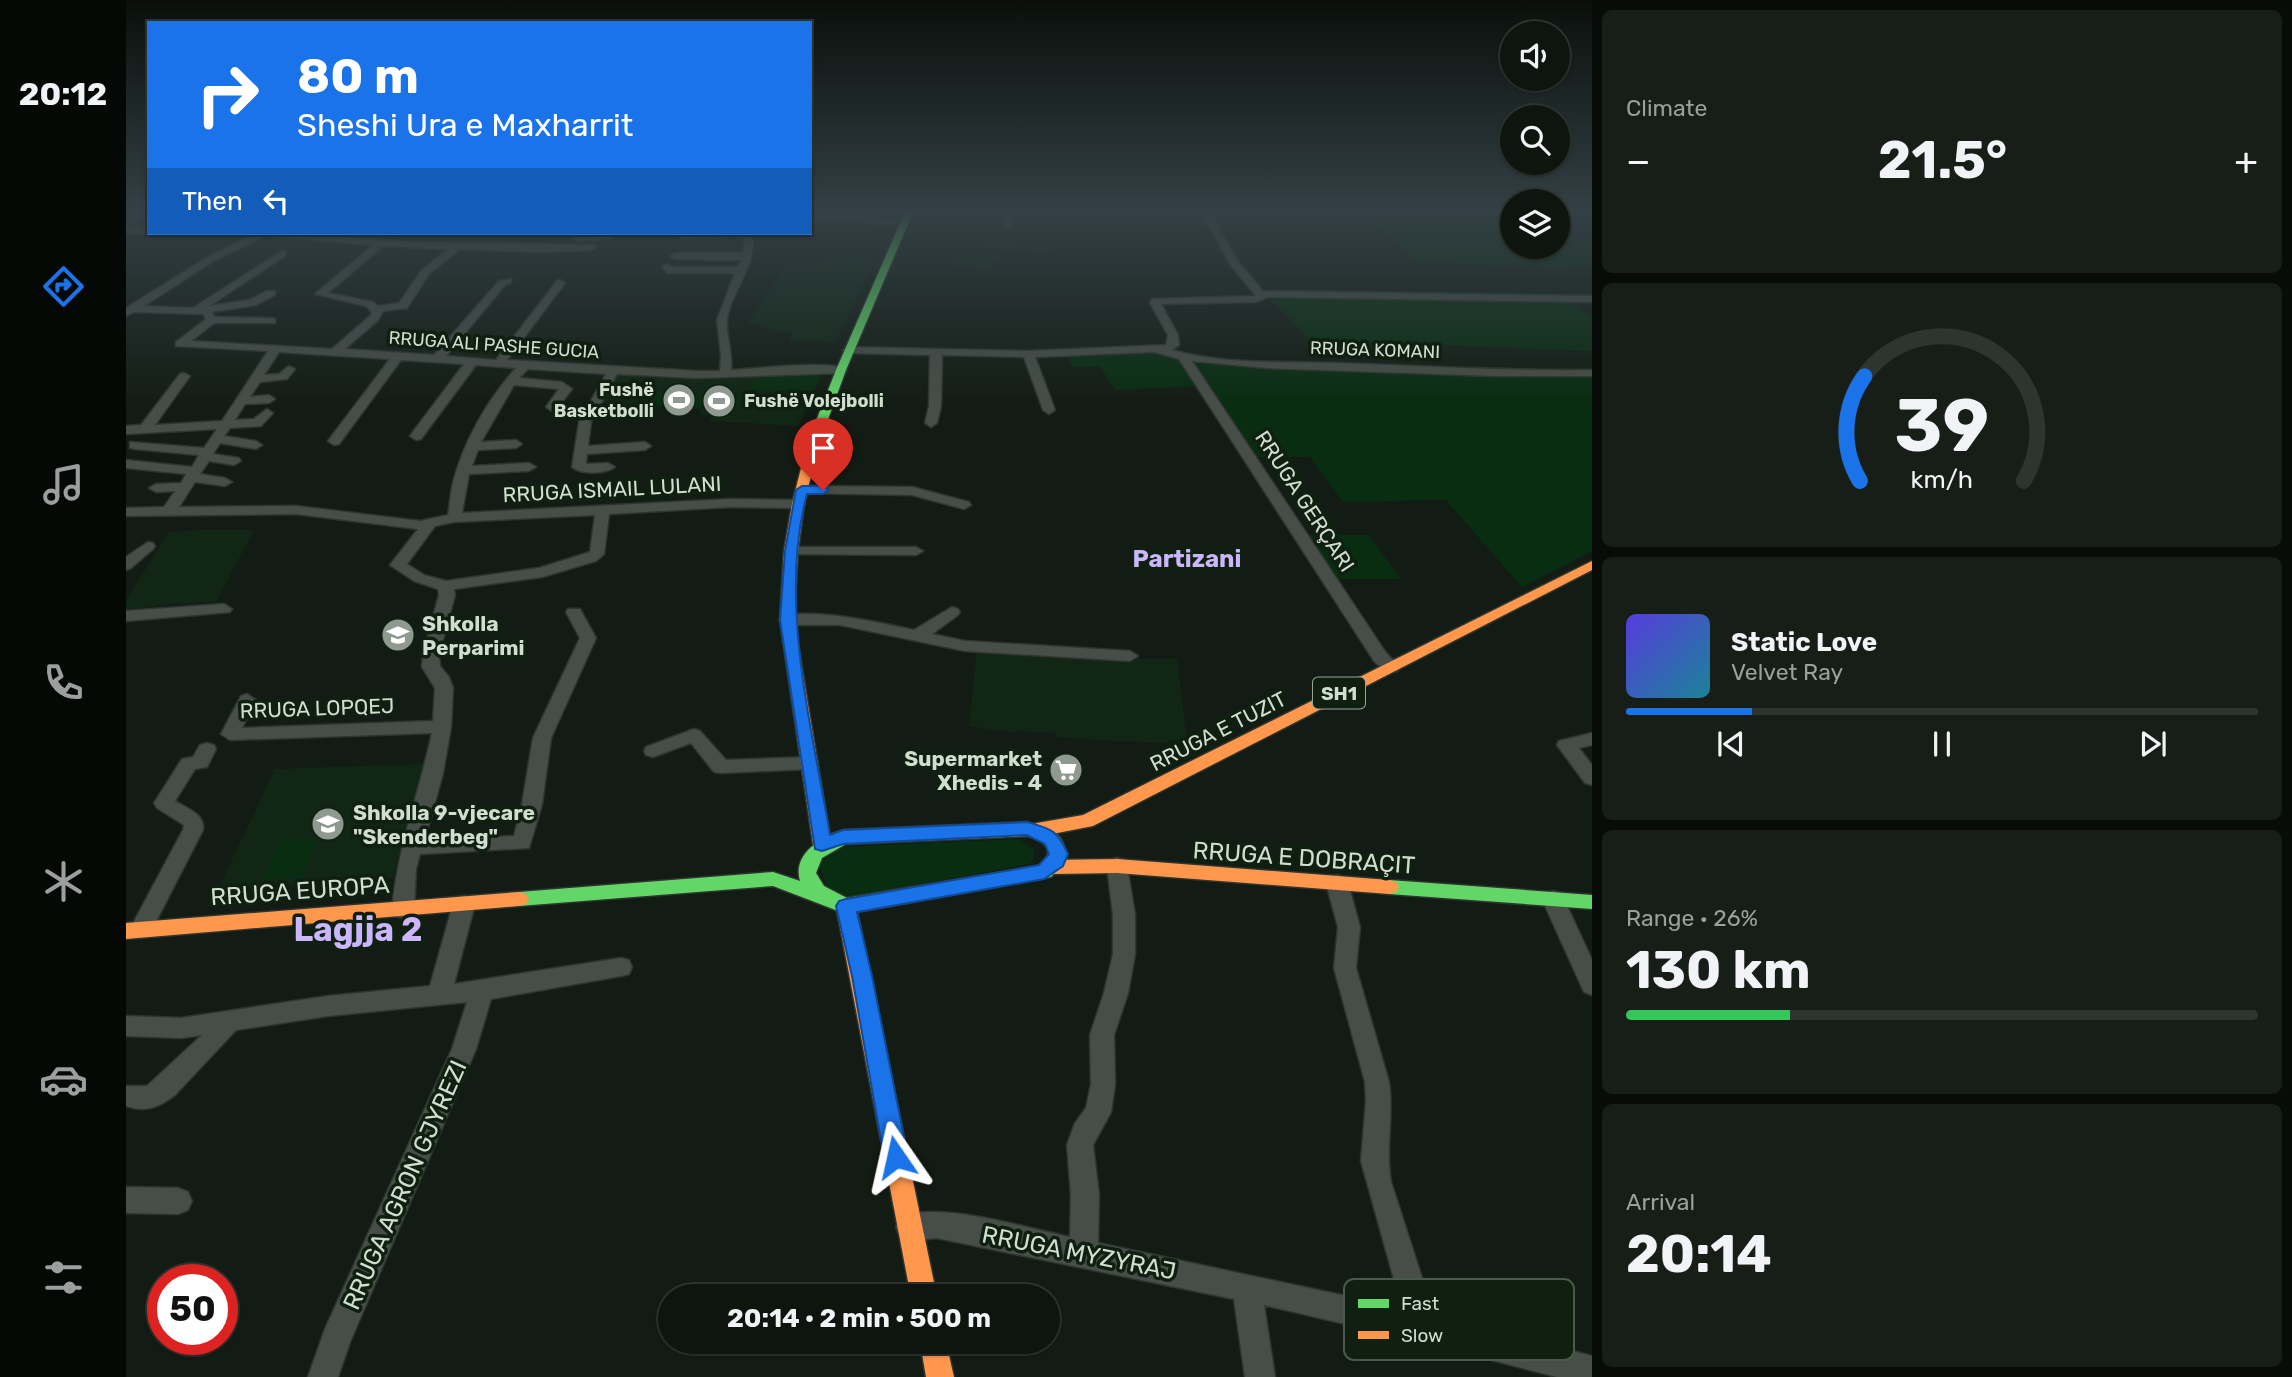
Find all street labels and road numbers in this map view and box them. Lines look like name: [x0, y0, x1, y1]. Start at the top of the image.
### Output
street label: RRUGA ALI PASHE GUCIA: [388, 327, 600, 363]
street label: RRUGA KOMANI: [1309, 337, 1441, 363]
street label: RRUGA GERÇARI: [1250, 426, 1360, 576]
street label: RRUGA ISMAIL LULANI: [502, 471, 722, 507]
road number: SH1: [1313, 678, 1365, 708]
street label: RRUGA E TUZIT: [1146, 686, 1290, 776]
street label: RRUGA LOPQEJ: [239, 693, 395, 723]
street label: RRUGA E DOBRAÇIT: [1192, 836, 1416, 880]
street label: RRUGA EUROPA: [210, 871, 390, 911]
street label: RRUGA AGRON GJYREZI: [337, 1056, 473, 1314]
street label: RRUGA MYZYRAJ: [980, 1220, 1178, 1286]

